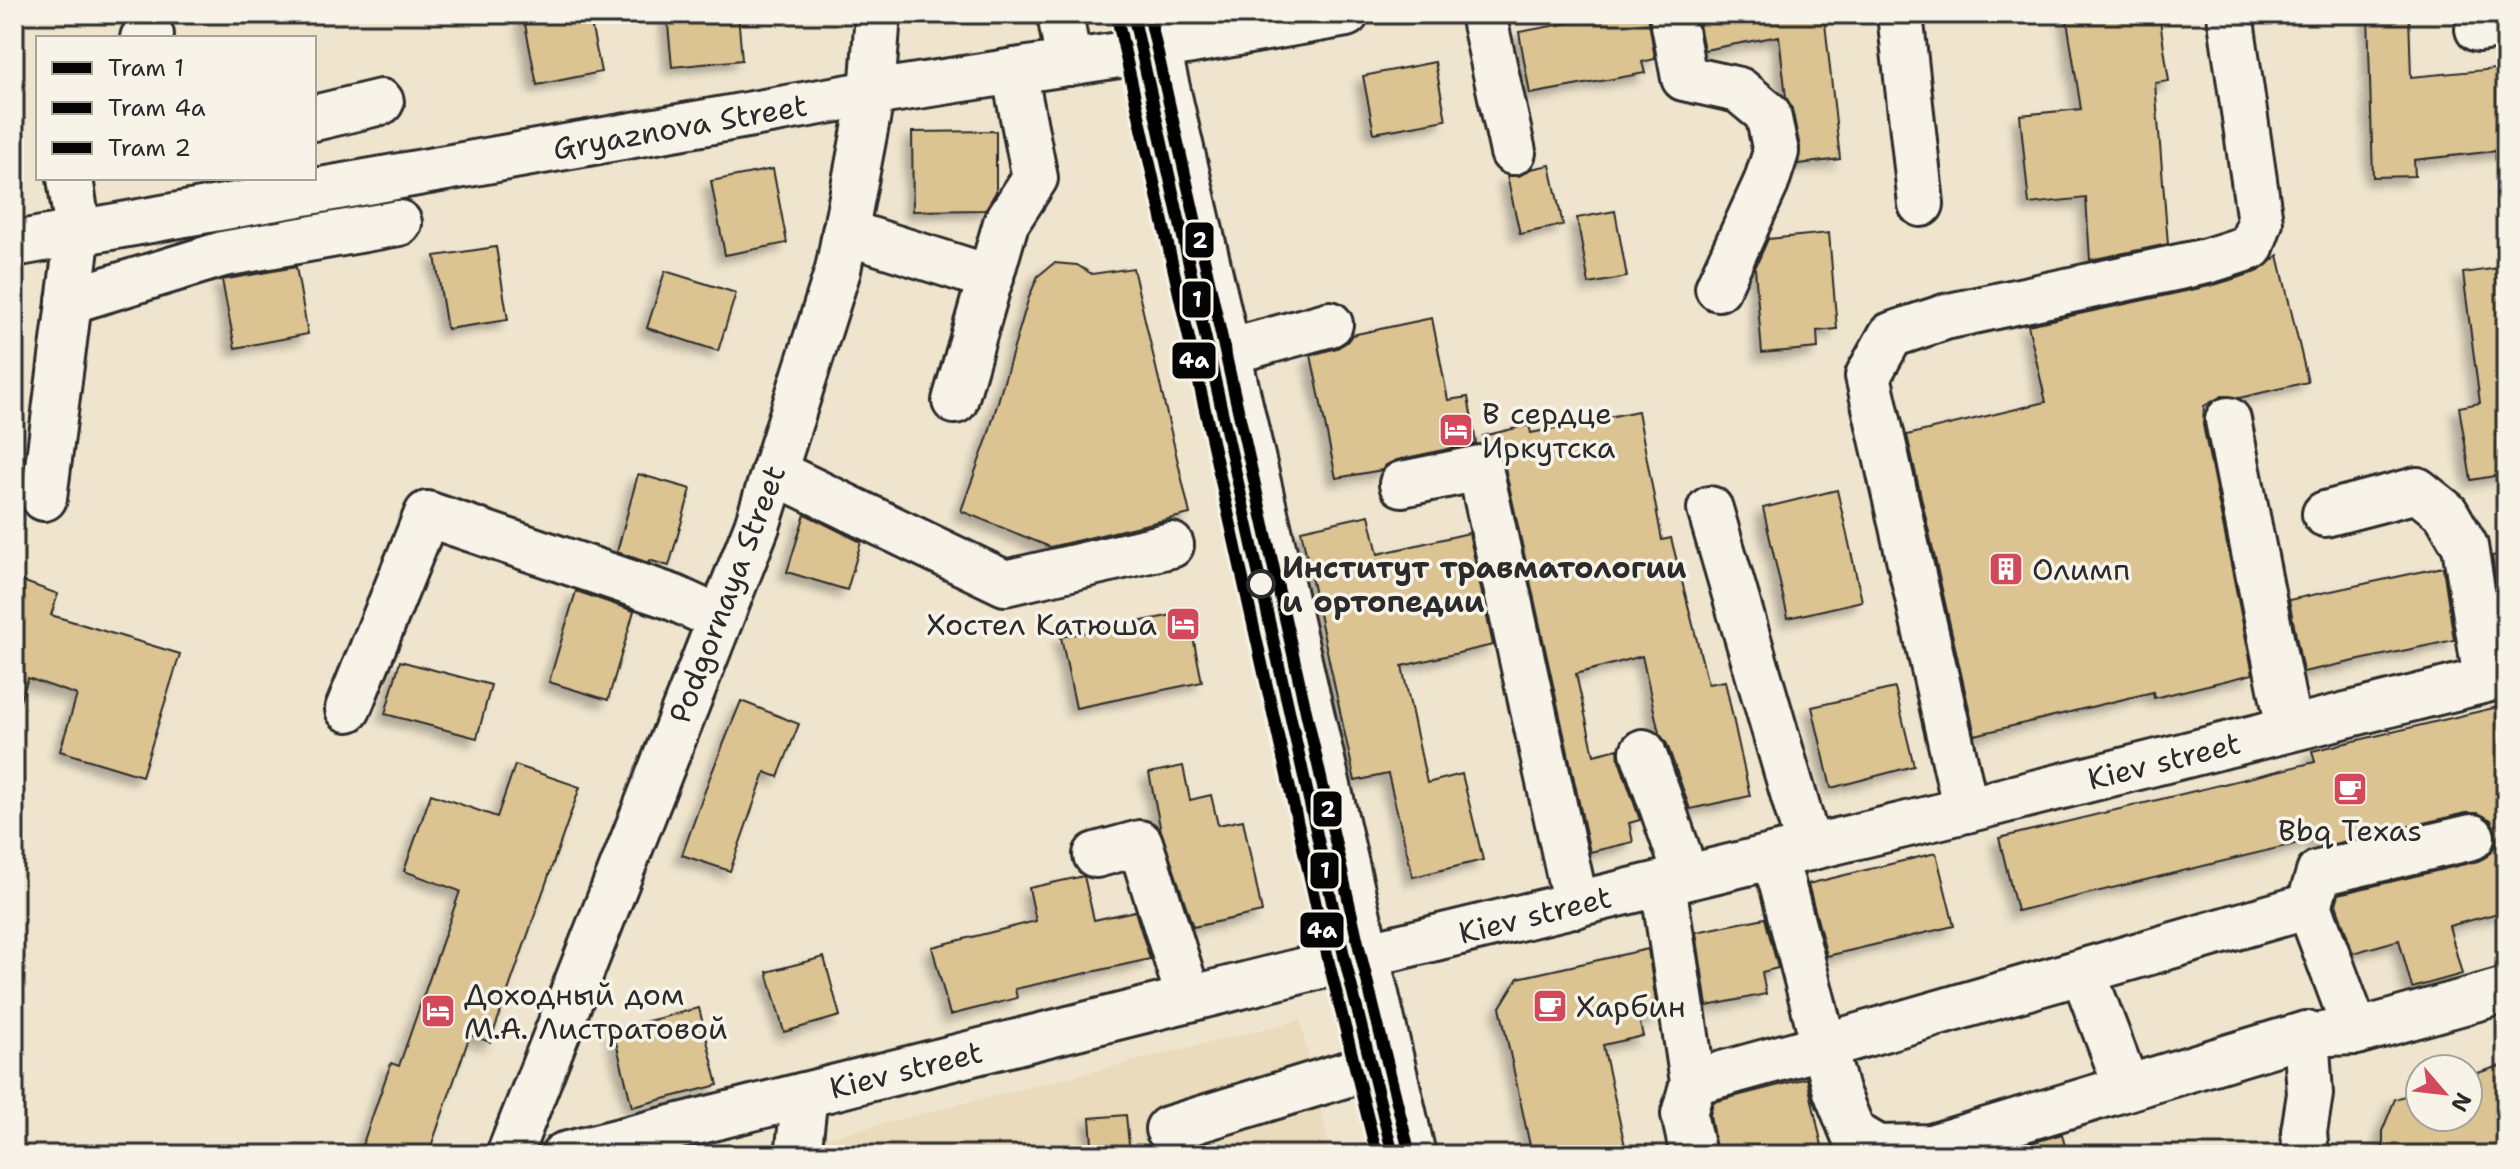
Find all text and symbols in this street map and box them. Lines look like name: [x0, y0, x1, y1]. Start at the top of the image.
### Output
legend: [36, 36, 316, 180]
text: Tram 1: [108, 52, 184, 84]
street label: Gryaznova Street: [550, 84, 810, 170]
text: Tram 4a: [108, 92, 206, 124]
text: Tram 2: [108, 132, 191, 164]
line badge: 2: [1184, 221, 1215, 259]
text: 2: [1192, 226, 1208, 255]
line badge: 1: [1181, 280, 1212, 319]
text: 1: [1192, 285, 1202, 314]
line badge: 4a: [1171, 341, 1217, 380]
text: 4a: [1179, 346, 1209, 375]
place label: В сердце Иркутска: [1482, 393, 1616, 468]
hotel icon: В сердце Иркутска: [1437, 411, 1475, 449]
street label: Podgornaya Street: [659, 459, 795, 729]
place label: Институт травматологии и ортопедии: [1282, 547, 1687, 622]
place label: Олимп: [2032, 549, 2130, 590]
building icon: Олимп: [1987, 550, 2025, 588]
marker: Институт травматологии и ортопедии: [1247, 570, 1275, 598]
place label: Хостел Катюша: [927, 604, 1157, 645]
hotel icon: Хостел Катюша: [1164, 605, 1202, 643]
street label: Kiev street: [2083, 722, 2245, 800]
cafe icon: Bbq Texas: [2331, 770, 2369, 808]
line badge: 2: [1312, 790, 1343, 828]
text: 2: [1320, 795, 1336, 824]
place label: Bbq Texas: [2278, 810, 2422, 851]
line badge: 1: [1309, 851, 1340, 890]
text: 1: [1320, 856, 1330, 885]
street label: Kiev street: [1454, 876, 1616, 954]
line badge: 4a: [1299, 911, 1345, 949]
text: 4a: [1307, 916, 1337, 945]
place label: Доходный дом М.А. Листратовой: [464, 974, 728, 1049]
place label: Харбин: [1576, 986, 1686, 1027]
cafe icon: Харбин: [1531, 987, 1569, 1025]
hotel icon: Доходный дом М.А. Листратовой: [419, 992, 457, 1030]
street label: Kiev street: [825, 1031, 987, 1109]
north arrow: [2404, 1053, 2484, 1133]
text: N: [2444, 1088, 2478, 1117]

